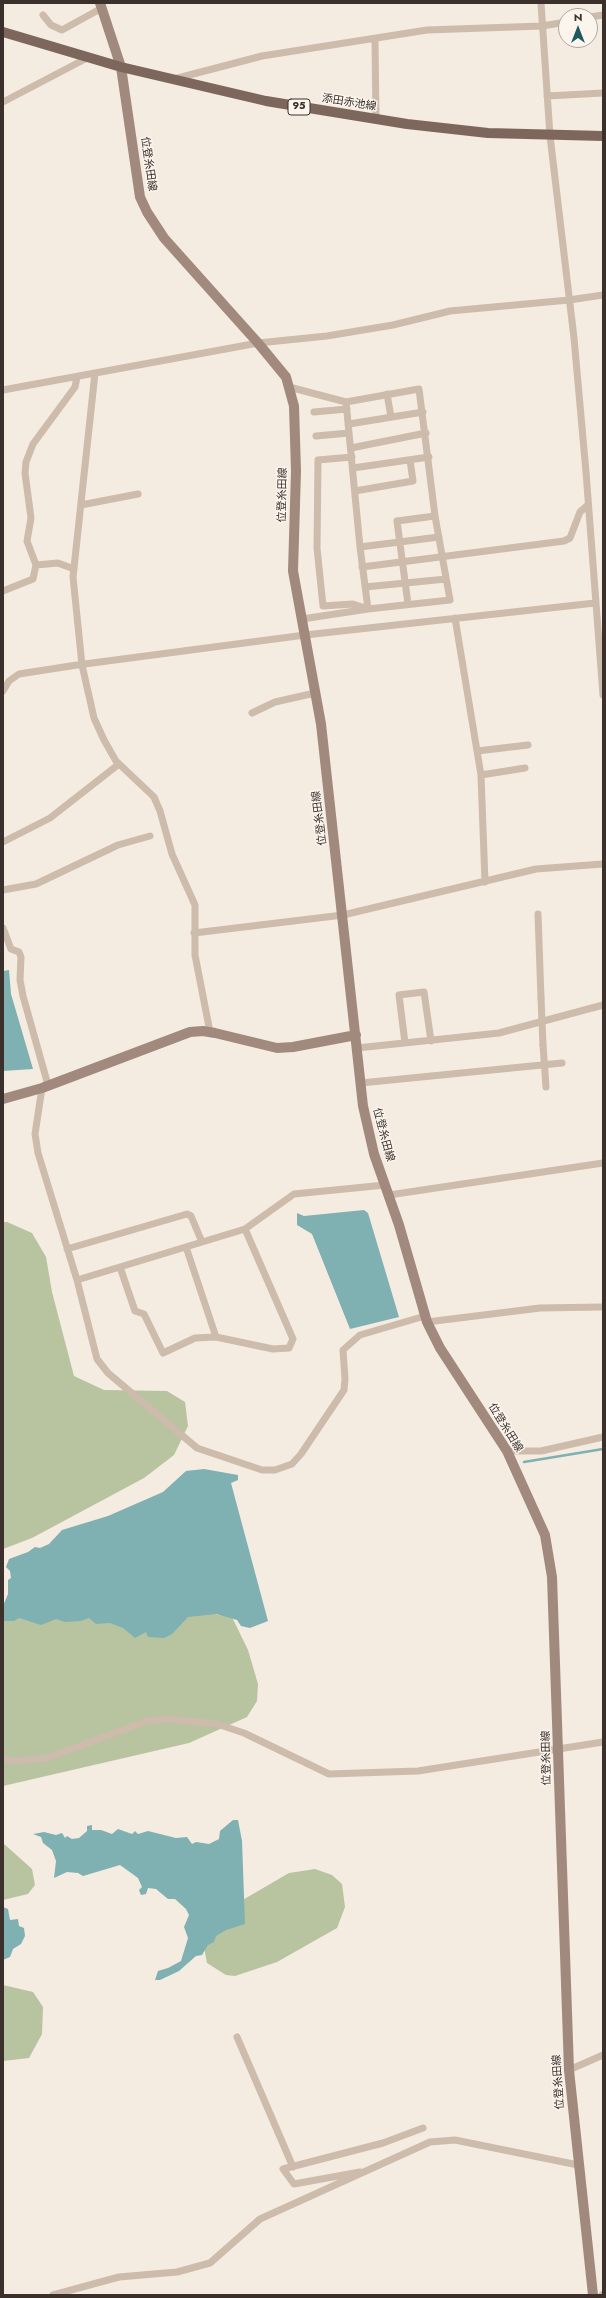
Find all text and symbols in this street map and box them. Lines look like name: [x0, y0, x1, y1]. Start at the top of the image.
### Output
north arrow: [558, 8, 598, 48]
text: N: [574, 9, 582, 25]
street label: 添田赤池線: [321, 92, 377, 114]
road number: 95: [288, 99, 310, 115]
street label: 位登糸田線: [138, 136, 158, 192]
street label: 位登糸田線: [276, 467, 290, 523]
street label: 位登糸田線: [310, 790, 330, 846]
street label: 位登糸田線: [370, 1107, 396, 1163]
street label: 位登糸田線: [485, 1401, 525, 1455]
street label: 位登糸田線: [540, 1730, 554, 1786]
street label: 位登糸田線: [550, 2054, 568, 2110]

